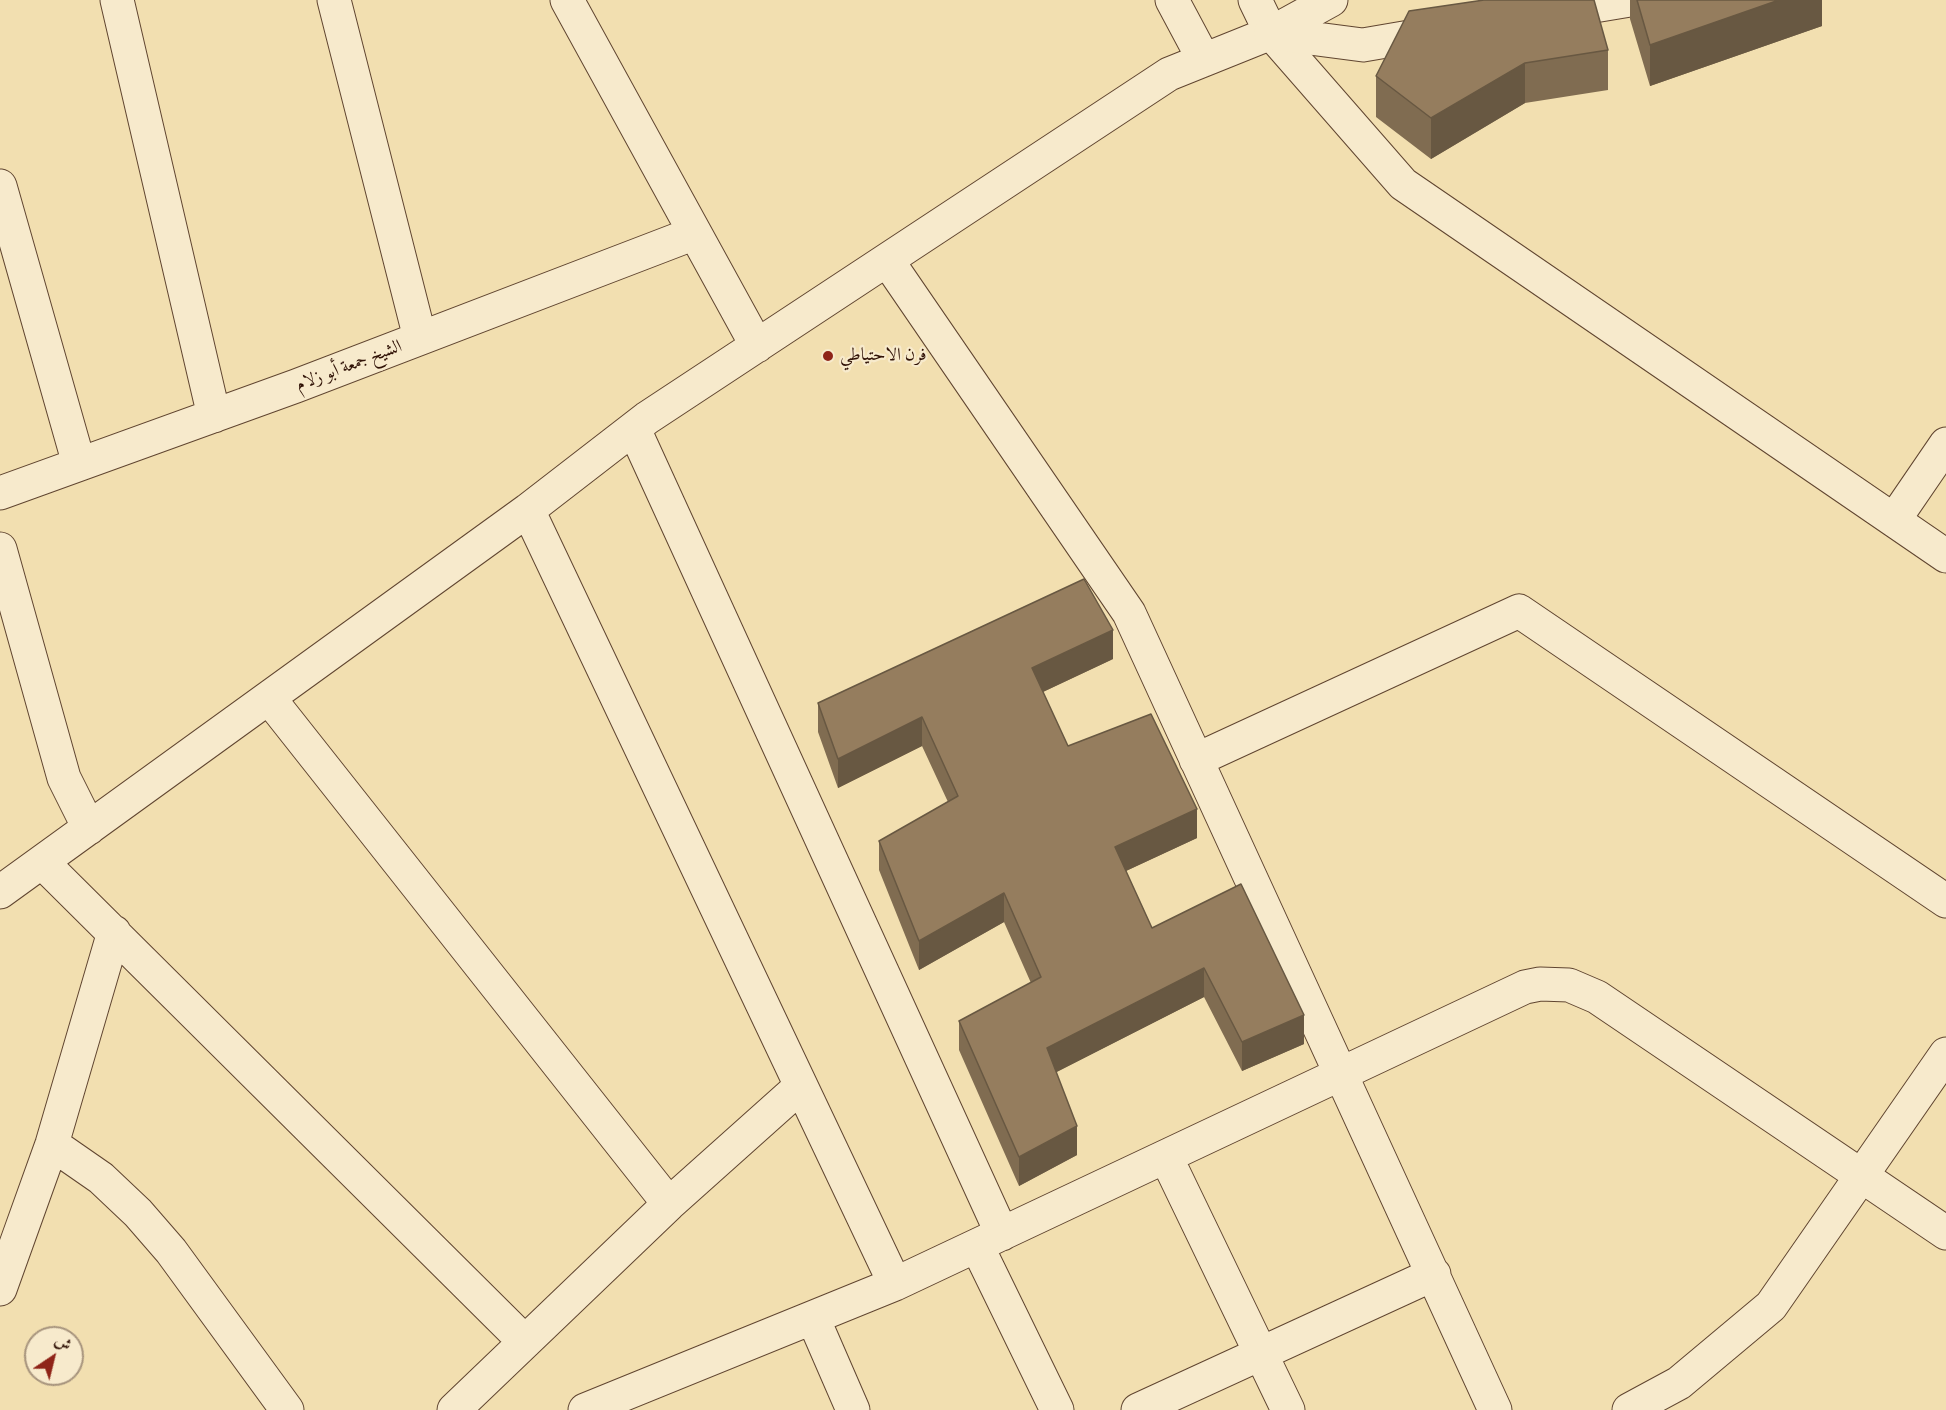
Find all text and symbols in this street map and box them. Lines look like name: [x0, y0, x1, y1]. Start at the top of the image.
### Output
street label: الشيخ جمعة أبو زلام: [293, 336, 405, 396]
place label: فرن الاحتياطي: [840, 345, 927, 367]
marker: فرن الاحتياطي: [821, 349, 835, 363]
north arrow: [24, 1326, 84, 1386]
text: ش: [52, 1330, 75, 1355]

